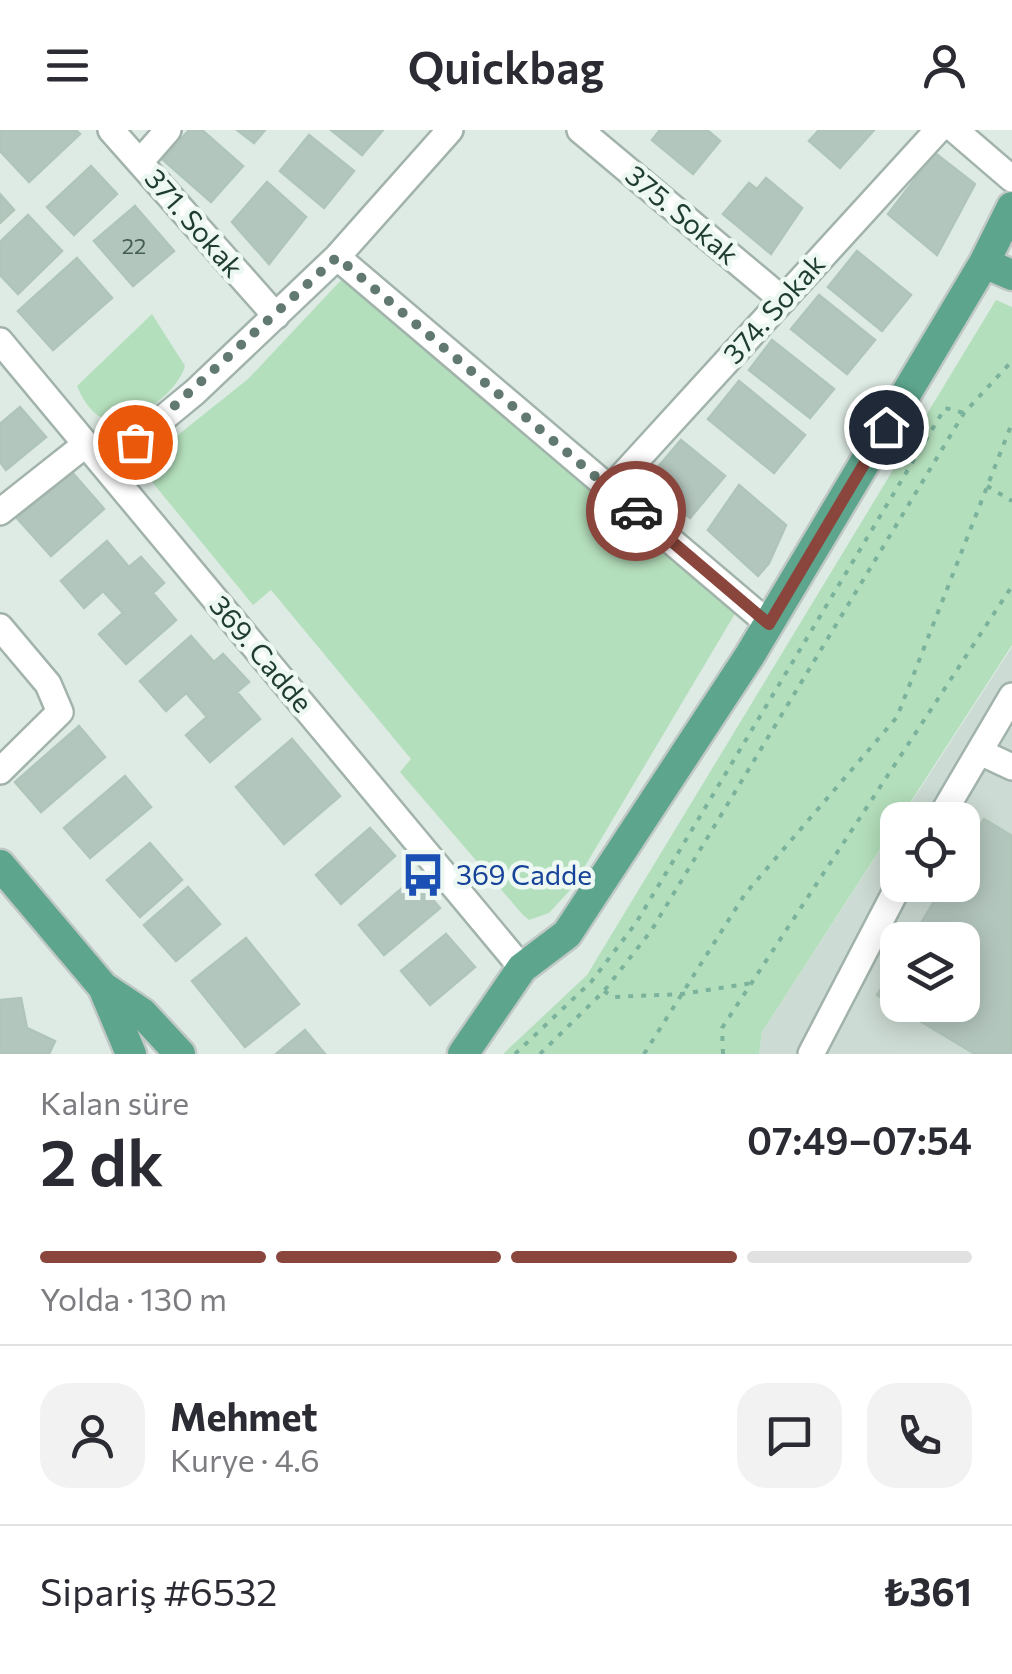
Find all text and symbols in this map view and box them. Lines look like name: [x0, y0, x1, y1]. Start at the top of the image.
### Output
icon: menu: [40, 38, 95, 93]
text: Quickbag: [408, 38, 604, 93]
icon: person: [917, 38, 972, 93]
street label: 375. Sokak: [620, 157, 746, 271]
street label: 371. Sokak: [138, 161, 251, 284]
house number: 22: [122, 232, 146, 259]
street label: 374. Sokak: [715, 247, 831, 370]
pin: [844, 385, 929, 470]
pin: [93, 400, 178, 485]
icon: home: [859, 400, 914, 455]
icon: bag: [108, 415, 163, 470]
courier: [586, 461, 686, 561]
icon: car: [609, 484, 664, 539]
street label: 369. Cadde: [203, 588, 320, 719]
map controls: [880, 802, 980, 1022]
button: locate: [880, 802, 980, 902]
bus stop icon: 369 Cadde: [399, 851, 447, 899]
place label: 369 Cadde: [456, 857, 592, 891]
button: layers: [880, 922, 980, 1022]
text: Kalan süre: [40, 1082, 189, 1122]
text: 07:49–07:54: [747, 1116, 972, 1163]
text: 2 dk: [40, 1120, 164, 1199]
text: Yolda · 130 m: [40, 1278, 227, 1318]
button: person: [40, 1383, 145, 1488]
button: chat: [737, 1383, 842, 1488]
button: phone: [867, 1383, 972, 1488]
text: Mehmet: [170, 1392, 317, 1439]
text: Kurye · 4.6: [170, 1439, 320, 1479]
text: Sipariş #6532: [40, 1567, 277, 1614]
text: ₺361: [883, 1567, 972, 1614]

